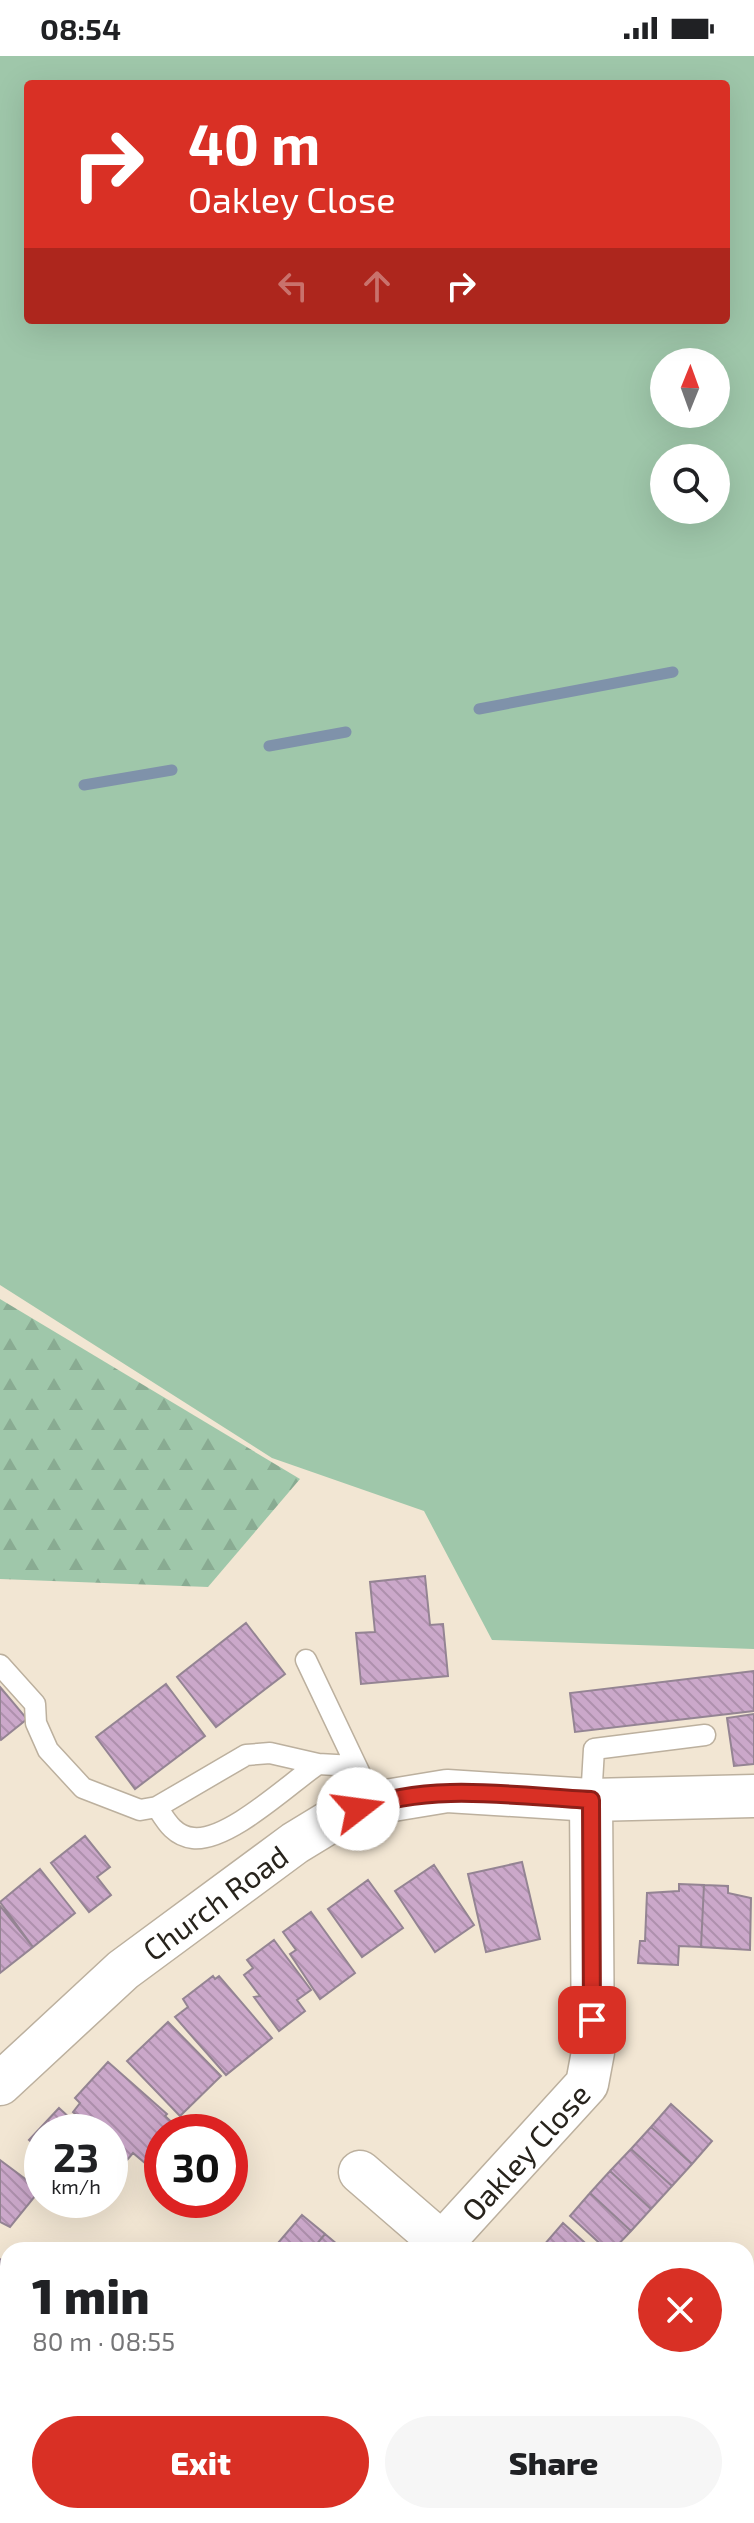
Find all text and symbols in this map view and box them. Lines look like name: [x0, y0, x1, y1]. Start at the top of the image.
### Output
text: 08:54: [40, 10, 121, 46]
text: 40 m: [188, 109, 320, 176]
icon: right: [56, 112, 160, 216]
text: Oakley Close: [188, 177, 396, 220]
icon: left: [271, 264, 315, 308]
icon: ahead: [355, 264, 399, 308]
icon: right: [439, 264, 483, 308]
north arrow: [650, 348, 730, 428]
map controls: [650, 348, 730, 524]
button: search: [650, 444, 730, 524]
position arrow: [316, 1767, 400, 1851]
street label: Church Road: [135, 1837, 295, 1967]
pin: [558, 1986, 626, 2054]
icon: arrive: [570, 1998, 614, 2042]
street label: Oakley Close: [454, 2076, 597, 2228]
speed limit sign: 30: [144, 2114, 248, 2218]
text: 23: [53, 2132, 99, 2180]
text: km/h: [51, 2174, 101, 2198]
text: 1 min: [32, 2266, 150, 2324]
button: close: [638, 2268, 722, 2352]
text: 80 m · 08:55: [32, 2325, 175, 2356]
button: Exit: [32, 2416, 369, 2508]
button: Share: [385, 2416, 722, 2508]

